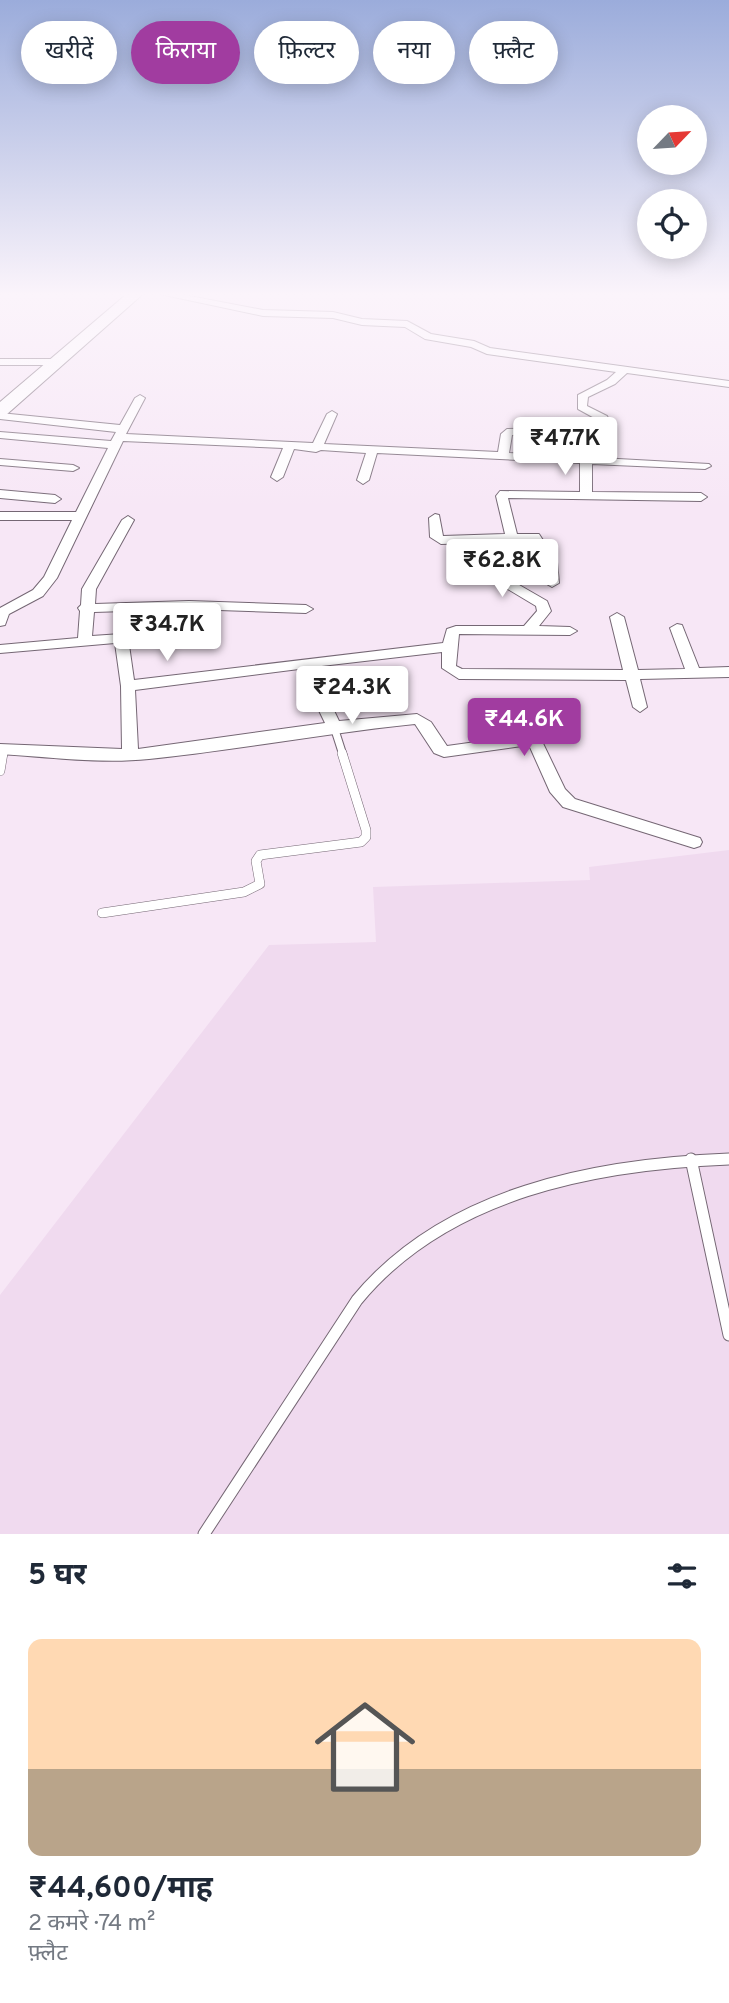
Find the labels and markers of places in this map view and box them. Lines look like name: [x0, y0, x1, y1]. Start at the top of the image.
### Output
pin: ₹47.7K: [508, 418, 622, 477]
pin: ₹62.8K: [445, 540, 559, 599]
pin: ₹34.7K: [110, 604, 224, 663]
pin: ₹24.3K: [295, 666, 409, 726]
pin: ₹44.6K: [467, 698, 581, 758]

